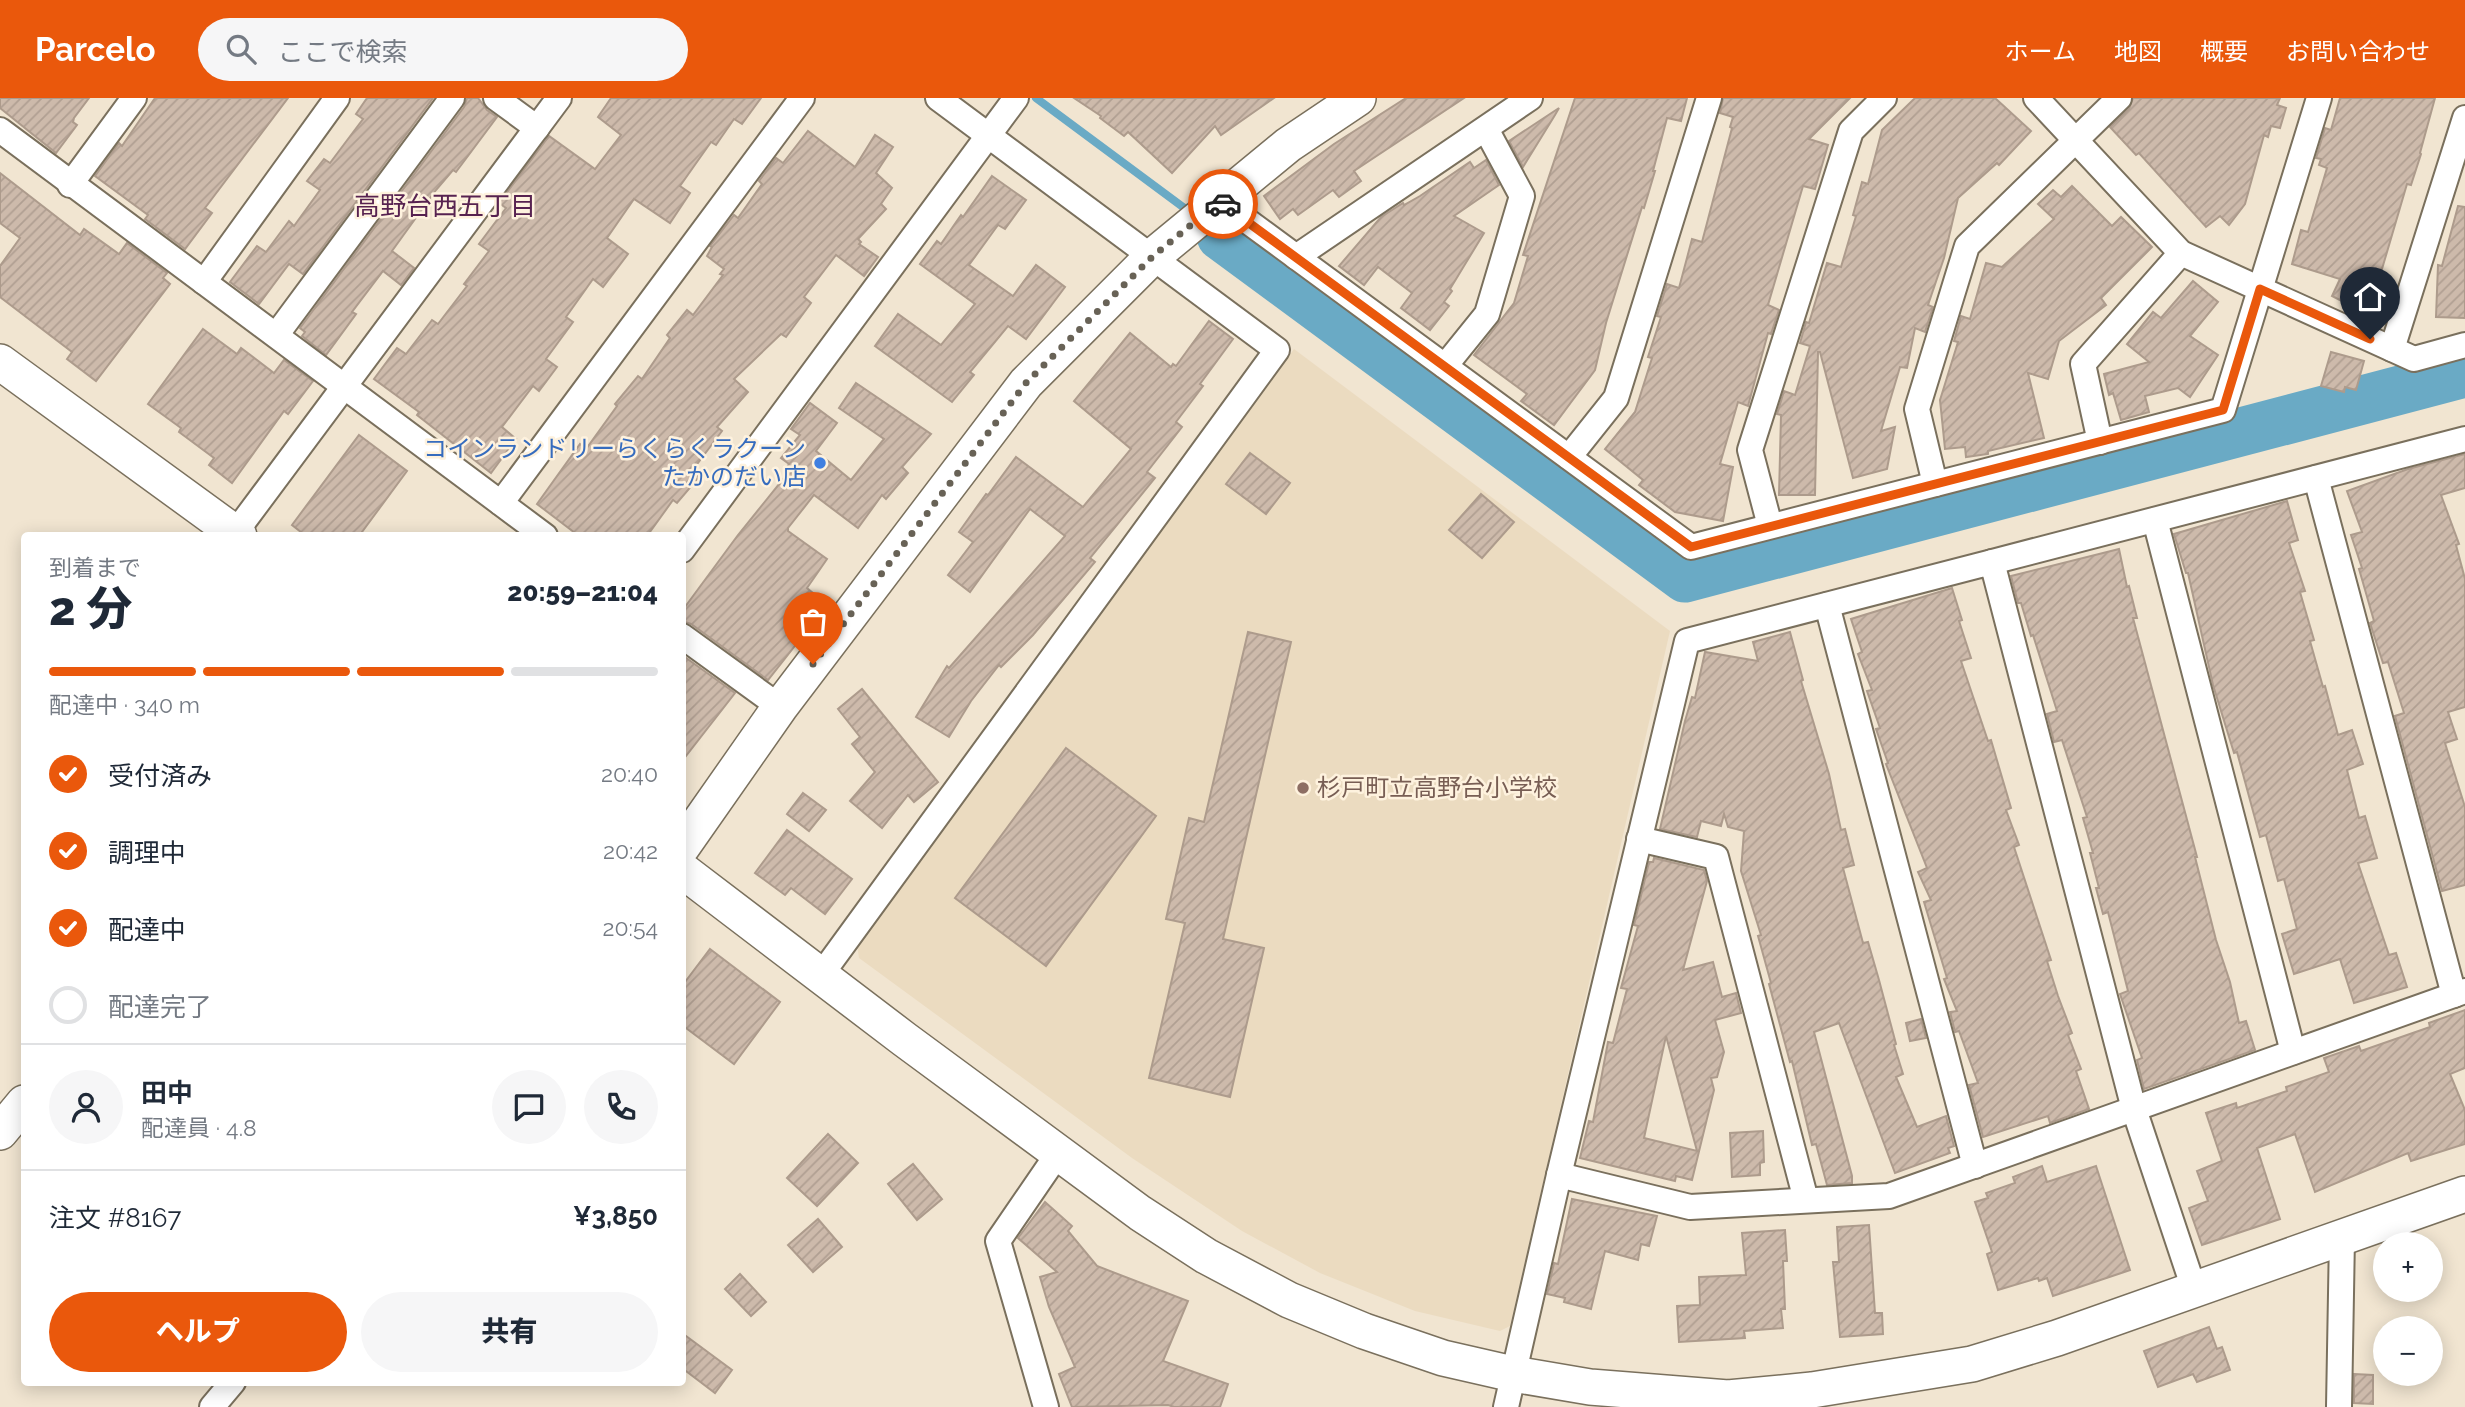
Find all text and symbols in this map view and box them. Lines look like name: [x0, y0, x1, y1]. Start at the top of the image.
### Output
search box: [198, 18, 688, 81]
text: Parcelo: [35, 30, 156, 69]
icon: search: [222, 30, 260, 68]
text: ここで検索: [278, 37, 408, 67]
text: ホーム: [2005, 37, 2076, 66]
text: 地図: [2114, 37, 2162, 66]
text: 概要: [2200, 37, 2248, 66]
text: お問い合わせ: [2286, 37, 2430, 66]
courier: [1188, 169, 1258, 239]
icon: car: [1204, 185, 1242, 223]
district label: 高野台西五丁目: [354, 191, 536, 221]
pin: [2340, 267, 2400, 339]
icon: home: [2351, 278, 2389, 316]
place label: コインランドリーらくらくラクーン たかのだい店: [423, 434, 806, 491]
marker: コインランドリーらくらくラクーン たかのだい店: [812, 455, 828, 471]
text: 到着まで: [49, 554, 141, 581]
text: 20:59–21:04: [507, 577, 658, 607]
text: 2 分: [49, 582, 132, 636]
pin: [783, 592, 843, 664]
icon: bag: [794, 603, 832, 641]
text: 配達中 · 340 m: [49, 691, 200, 718]
icon: check: [49, 755, 87, 793]
text: 20:40: [601, 760, 658, 787]
text: 受付済み: [108, 761, 212, 791]
place label: 杉戸町立高野台小学校: [1317, 773, 1557, 802]
marker: 杉戸町立高野台小学校: [1295, 780, 1311, 796]
icon: check: [49, 832, 87, 870]
text: 20:42: [603, 837, 658, 864]
text: 調理中: [108, 838, 186, 868]
icon: check: [49, 909, 87, 947]
text: 20:54: [603, 914, 658, 941]
text: 配達中: [108, 915, 186, 945]
text: 配達完了: [108, 992, 212, 1022]
button: person: [49, 1070, 123, 1144]
button: chat: [492, 1070, 566, 1144]
button: phone: [584, 1070, 658, 1144]
text: 田中: [141, 1078, 193, 1108]
text: 配達員 · 4.8: [141, 1114, 257, 1141]
text: ¥3,850: [573, 1201, 658, 1231]
text: 注文 #8167: [49, 1203, 181, 1233]
map controls: [2373, 1232, 2443, 1386]
button: +: [2373, 1232, 2443, 1302]
button: ヘルプ: [49, 1292, 347, 1372]
button: 共有: [361, 1292, 658, 1372]
button: −: [2373, 1316, 2443, 1386]

